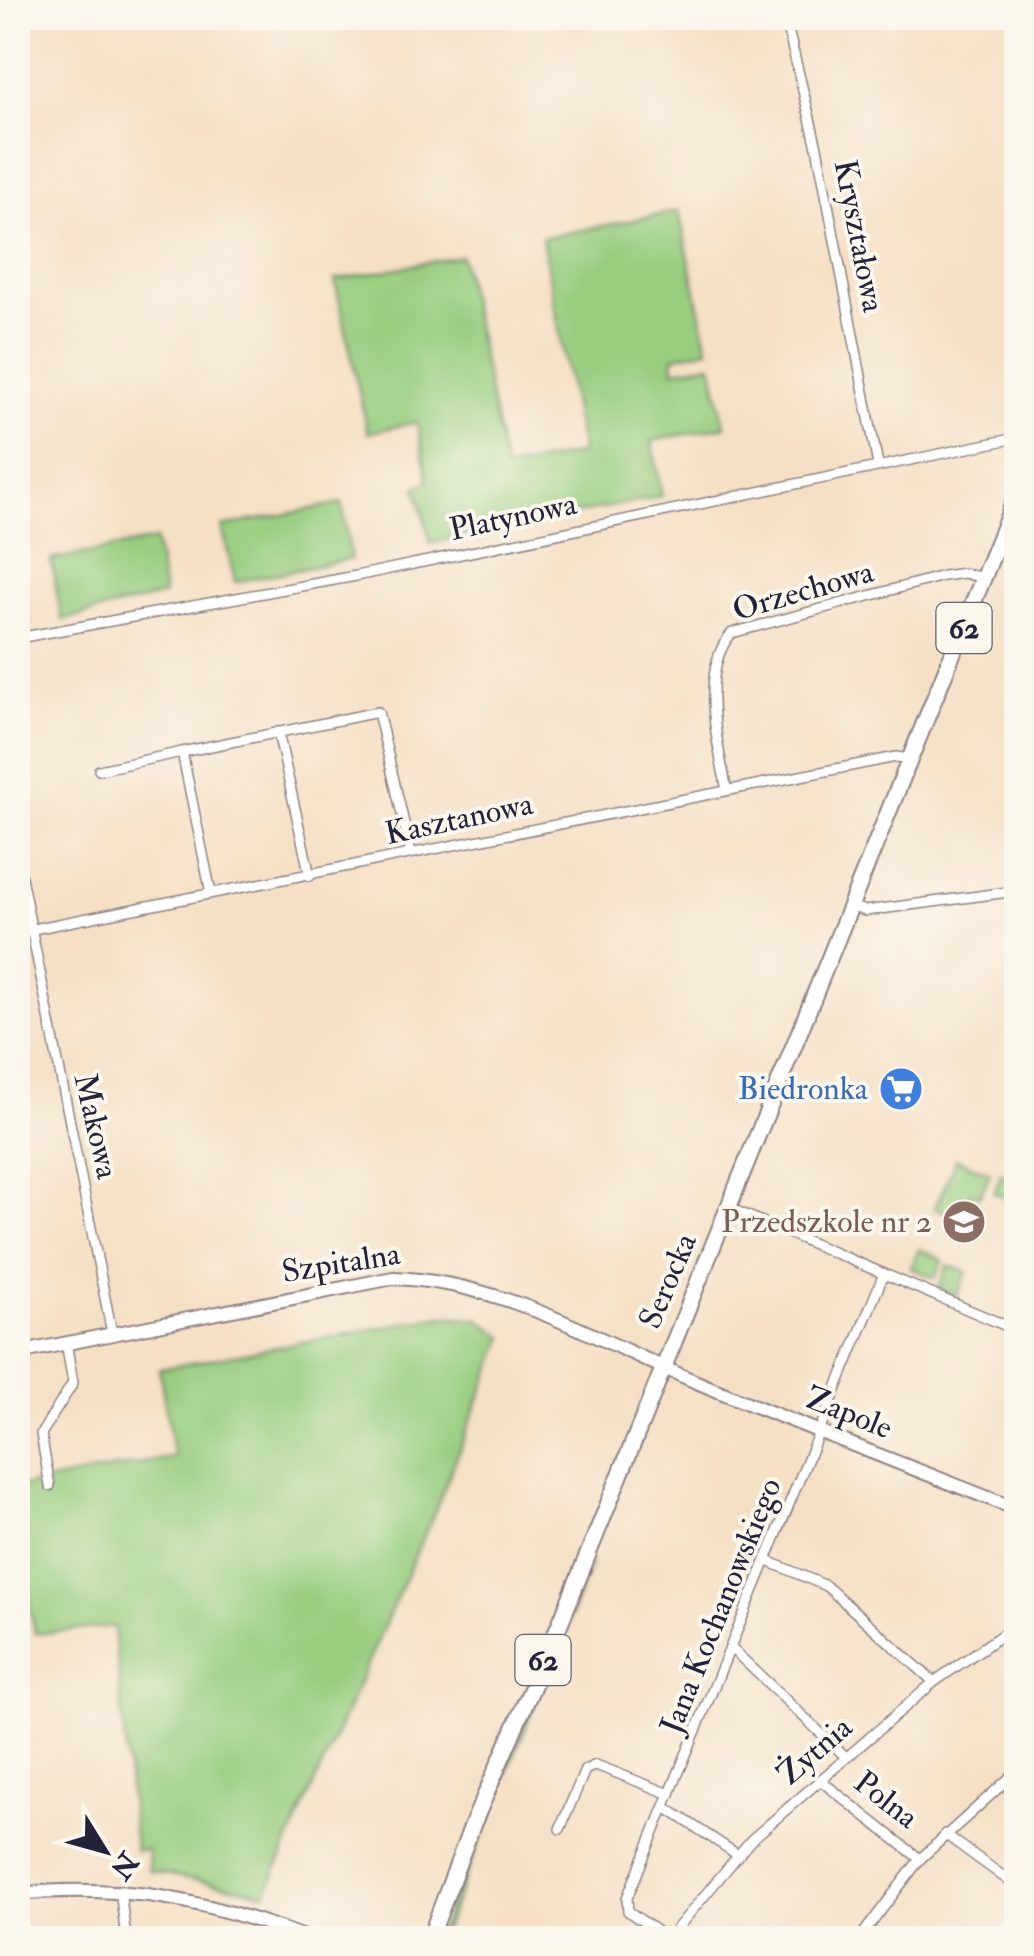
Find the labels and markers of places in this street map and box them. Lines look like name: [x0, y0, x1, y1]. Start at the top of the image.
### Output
supermarket icon: Biedronka: [878, 1066, 924, 1112]
place label: Biedronka: [738, 1069, 869, 1109]
school or university icon: Przedszkole nr 2: [941, 1199, 987, 1245]
place label: Przedszkole nr 2: [721, 1202, 932, 1242]

